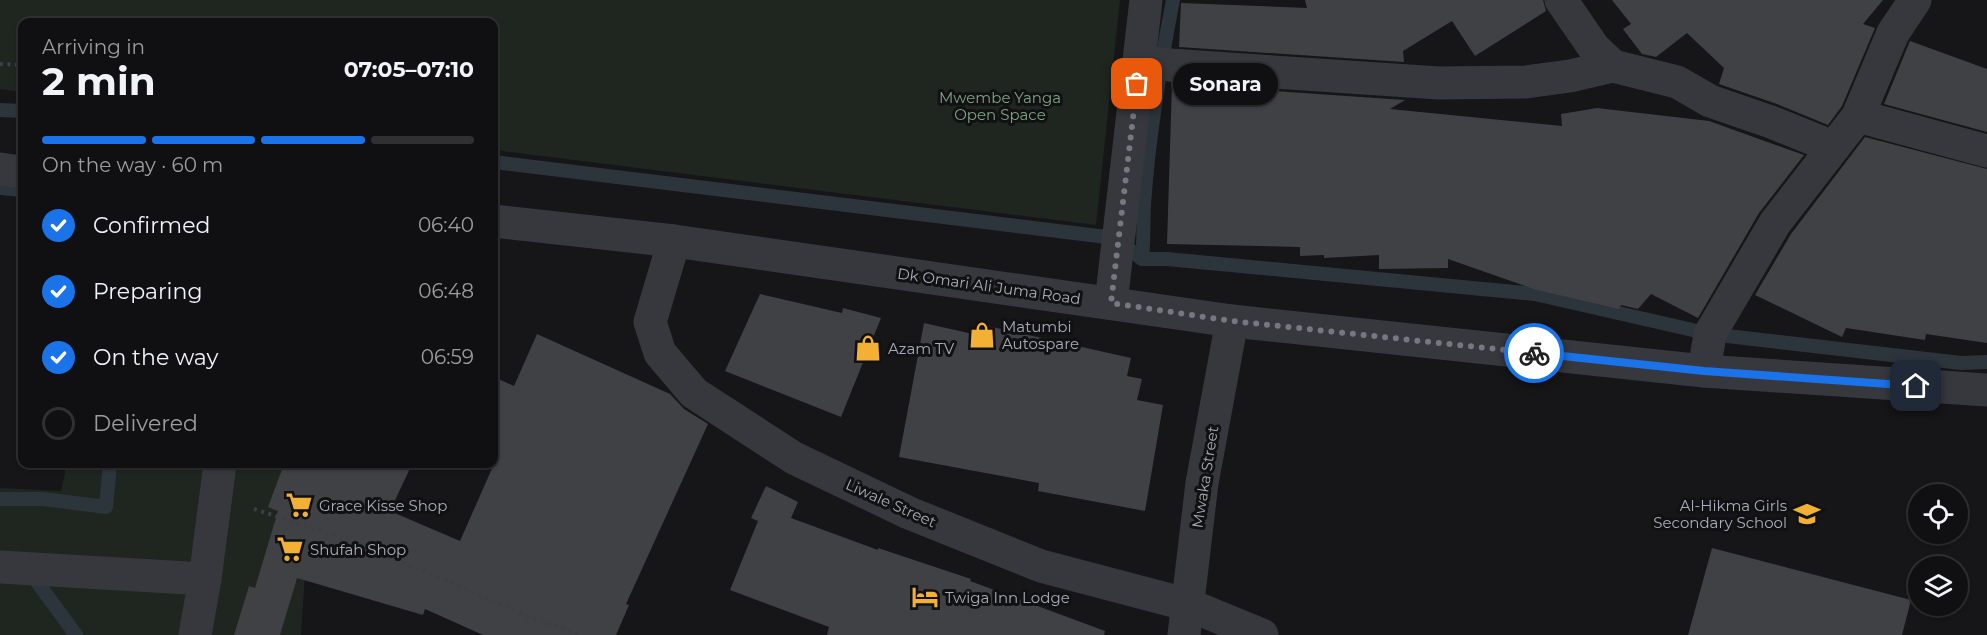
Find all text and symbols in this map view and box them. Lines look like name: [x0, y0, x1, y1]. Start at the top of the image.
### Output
text: Arriving in: [42, 35, 145, 59]
text: 07:05–07:10: [344, 56, 474, 83]
text: 2 min: [42, 57, 156, 105]
pin: [1111, 58, 1162, 109]
callout: Sonara: [1173, 63, 1278, 105]
icon: bag: [1120, 67, 1153, 100]
text: Sonara: [1189, 72, 1262, 96]
park label: Mwembe Yanga Open Space: [939, 88, 1061, 124]
text: On the way · 60 m: [42, 153, 223, 177]
icon: check: [42, 209, 75, 242]
text: Confirmed: [93, 212, 210, 239]
text: 06:40: [418, 213, 474, 237]
street label: Dk Omari Ali Juma Road: [896, 264, 1082, 308]
icon: check: [42, 275, 75, 308]
text: Preparing: [93, 278, 202, 305]
text: 06:48: [418, 279, 474, 303]
place label: Matumbi Autospare: [1002, 317, 1079, 353]
shop icon: Matumbi Autospare: [967, 320, 997, 350]
courier: [1504, 323, 1564, 383]
shop icon: Azam TV: [853, 333, 883, 363]
icon: bike: [1518, 337, 1551, 370]
place label: Azam TV: [888, 339, 955, 358]
icon: check: [42, 341, 75, 374]
text: On the way: [93, 344, 218, 371]
text: 06:59: [421, 345, 474, 369]
pin: [1890, 360, 1941, 411]
icon: home: [1899, 369, 1932, 402]
text: Delivered: [93, 410, 198, 437]
street label: Mwaka Street: [1188, 425, 1222, 529]
street label: Liwale Street: [843, 475, 939, 531]
map controls: [1908, 484, 1968, 616]
button: locate: [1908, 484, 1968, 544]
supermarket icon: Grace Kisse Shop: [284, 490, 314, 520]
place label: Grace Kisse Shop: [319, 496, 447, 515]
place label: Al-Hikma Girls Secondary School: [1653, 496, 1787, 532]
school or university icon: Al-Hikma Girls Secondary School: [1792, 499, 1822, 529]
supermarket icon: Shufah Shop: [275, 534, 305, 564]
place label: Shufah Shop: [310, 540, 406, 559]
button: layers: [1908, 556, 1968, 616]
hotel icon: Twiga Inn Lodge: [910, 582, 940, 612]
place label: Twiga Inn Lodge: [945, 588, 1070, 607]

